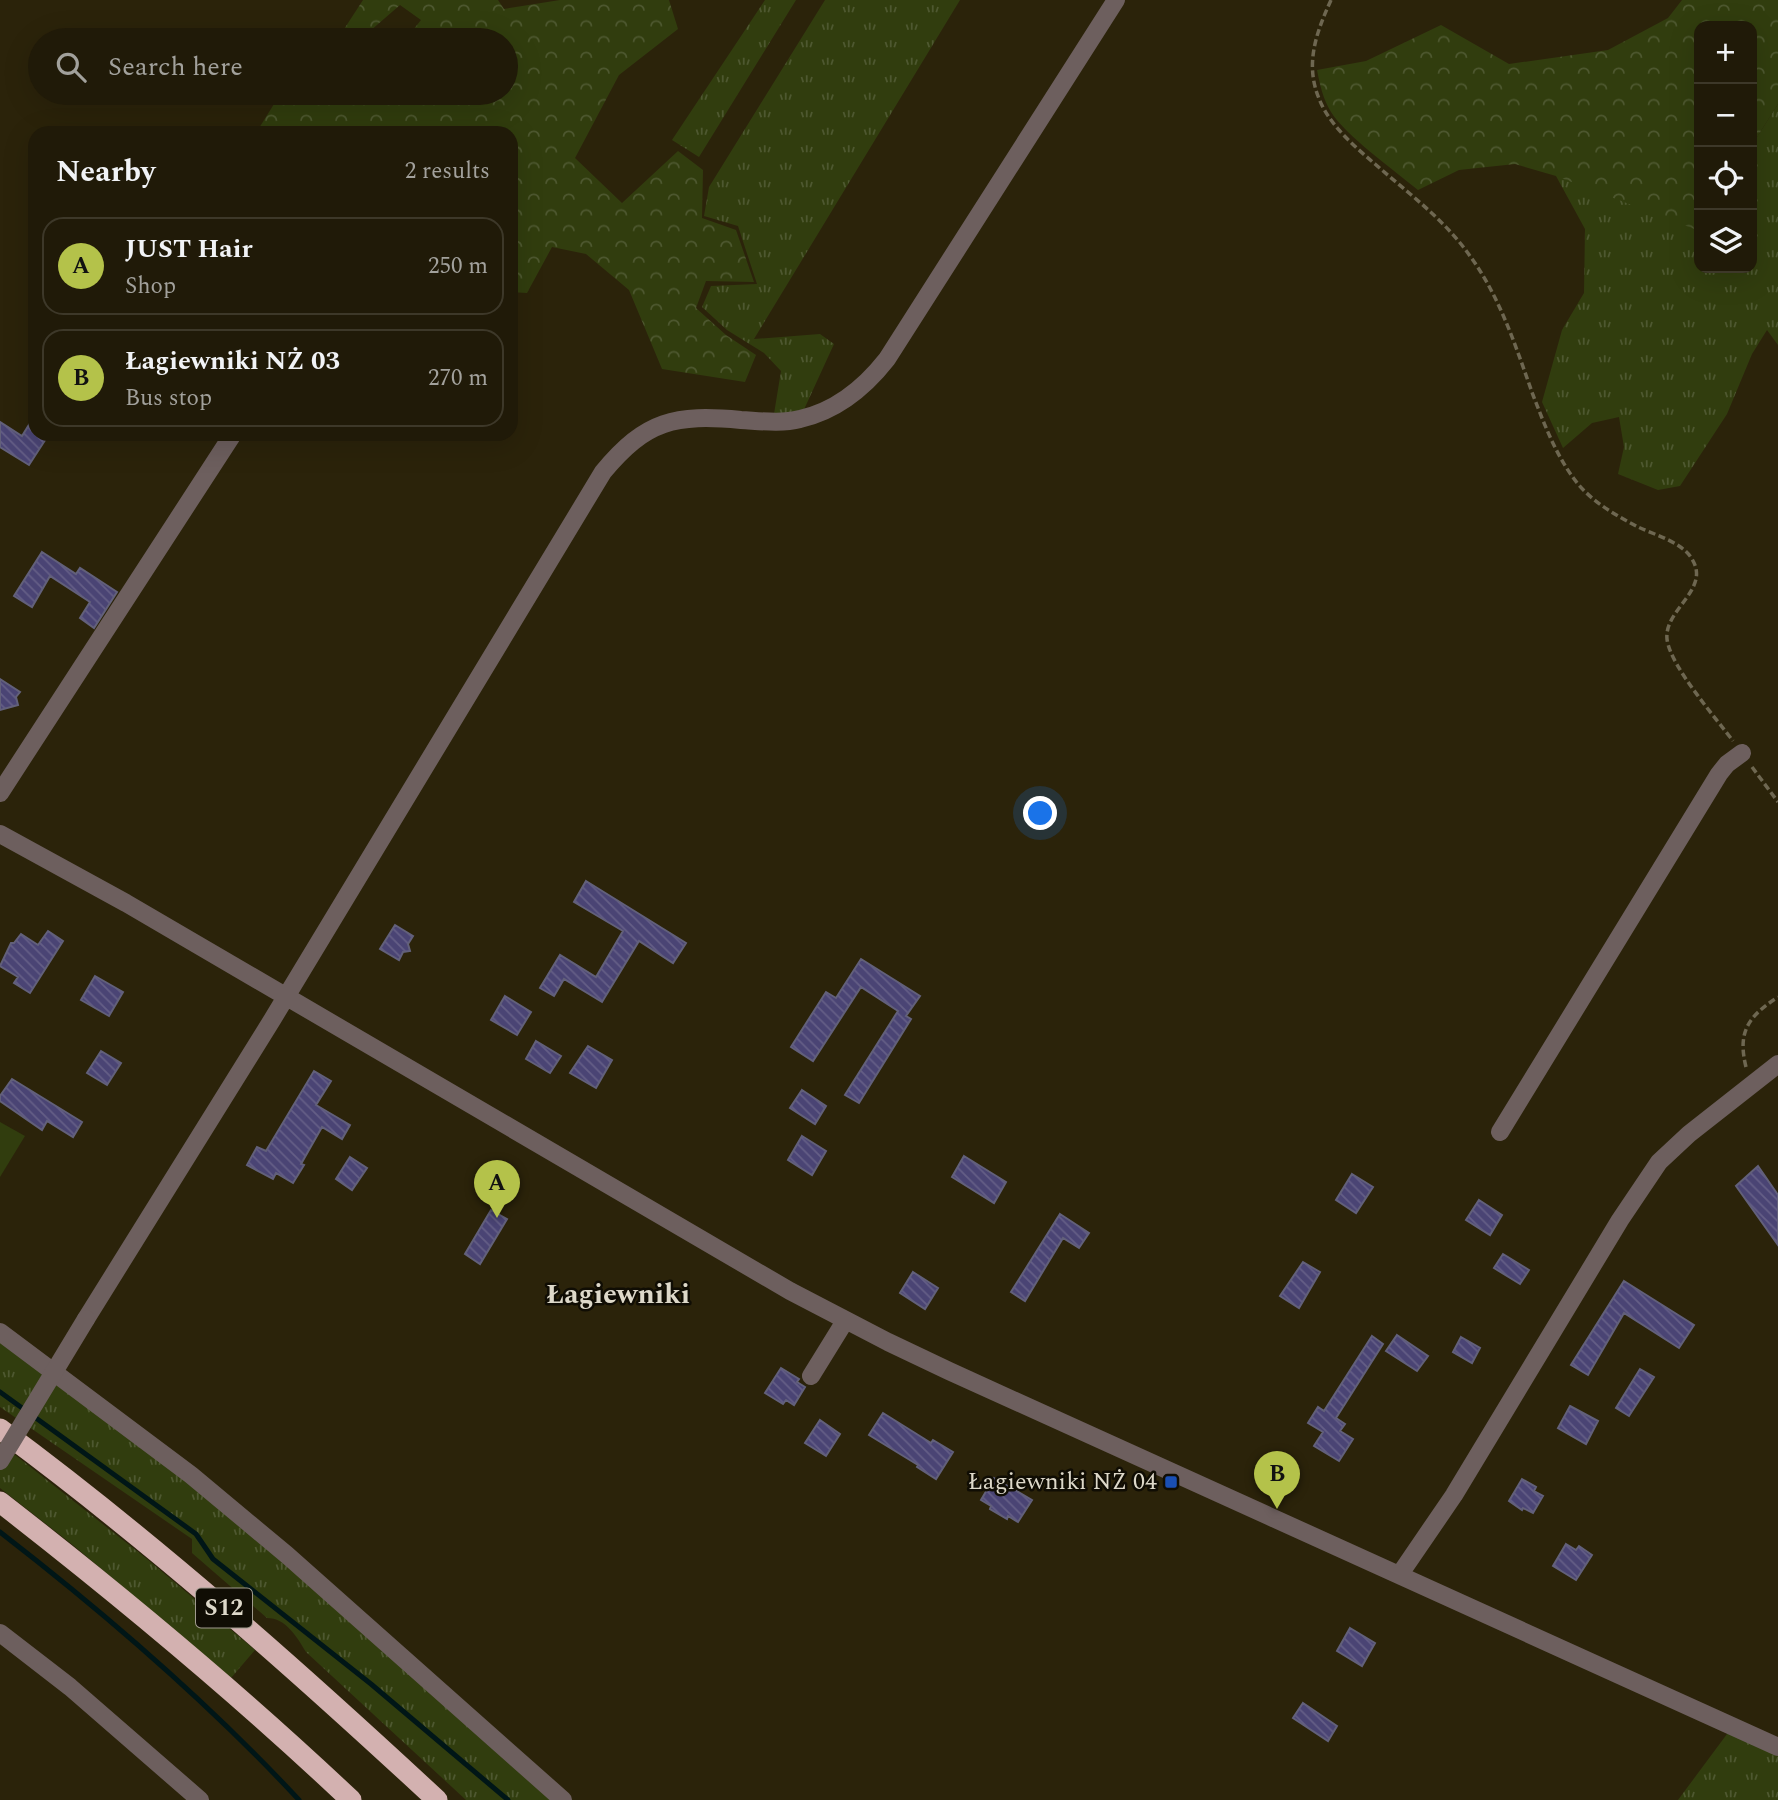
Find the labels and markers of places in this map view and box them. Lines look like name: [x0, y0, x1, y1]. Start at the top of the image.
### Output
pin: A: [474, 1160, 520, 1218]
pin: B: [1254, 1451, 1300, 1509]
place label: Łagiewniki NŻ 04: [968, 1464, 1157, 1500]
marker: Łagiewniki NŻ 04: [1163, 1474, 1179, 1490]

